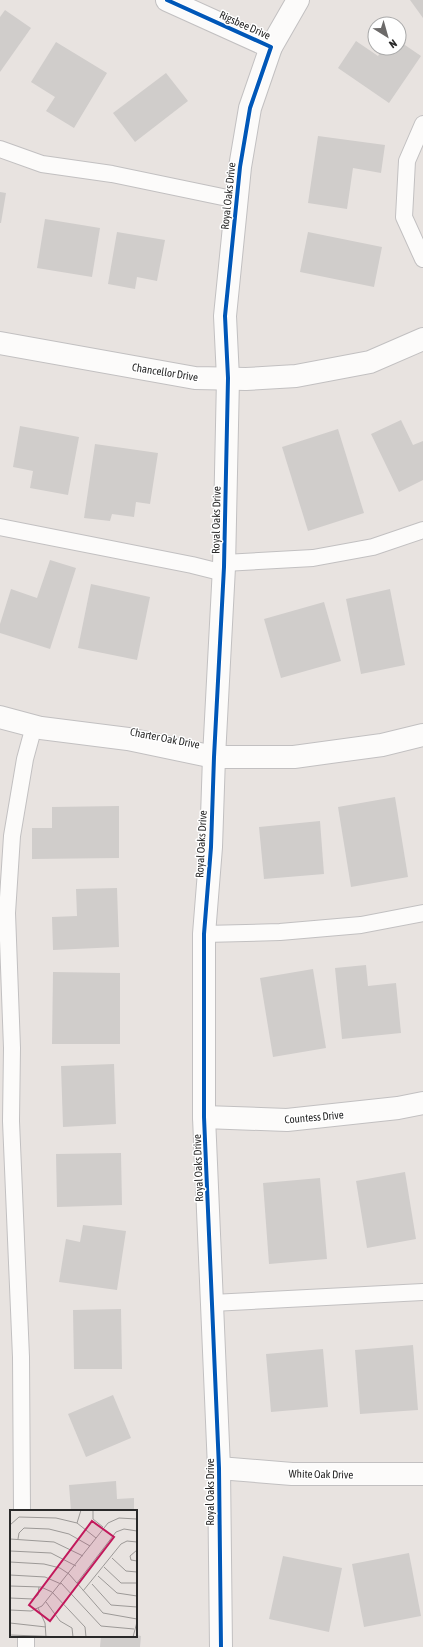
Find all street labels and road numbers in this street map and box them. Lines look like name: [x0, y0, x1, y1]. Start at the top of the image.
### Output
street label: Rigsbee Drive: [218, 8, 272, 42]
street label: Royal Oaks Drive: [218, 162, 238, 230]
street label: Chancellor Drive: [131, 361, 199, 383]
street label: Royal Oaks Drive: [209, 486, 223, 554]
street label: Charter Oak Drive: [129, 725, 201, 751]
street label: Royal Oaks Drive: [193, 810, 209, 878]
street label: Countess Drive: [284, 1108, 344, 1126]
street label: Royal Oaks Drive: [191, 1134, 205, 1202]
street label: Royal Oaks Drive: [204, 1458, 216, 1526]
street label: White Oak Drive: [289, 1467, 353, 1481]

